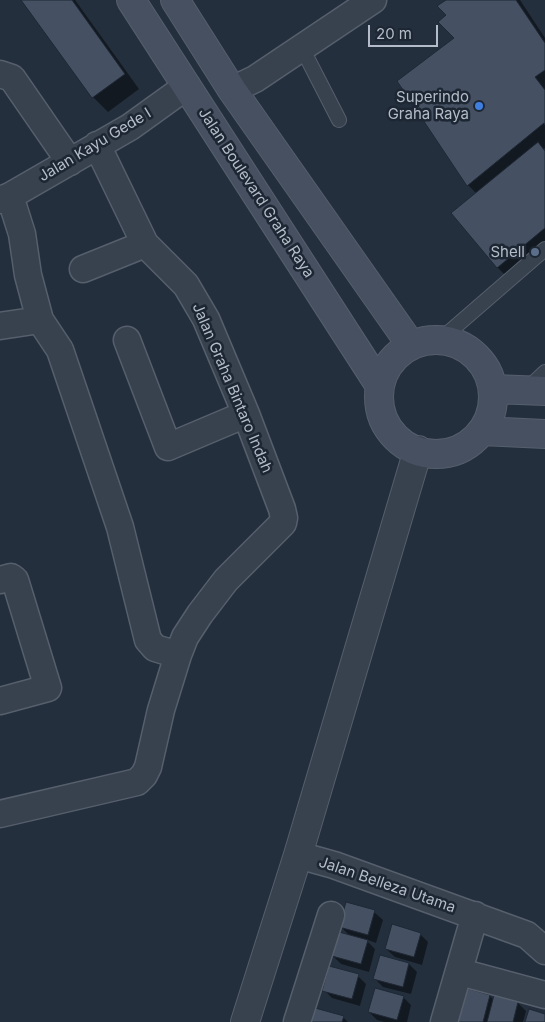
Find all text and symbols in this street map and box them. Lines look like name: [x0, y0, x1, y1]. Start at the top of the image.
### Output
scale bar: [370, 15, 440, 47]
text: 20 m: [376, 24, 412, 43]
place label: Superindo Graha Raya: [388, 88, 469, 123]
marker: Superindo Graha Raya: [473, 100, 485, 112]
street label: Jalan Kayu Gede I: [35, 104, 155, 186]
street label: Jalan Boulevard Graha Raya: [194, 105, 318, 281]
place label: Shell: [490, 243, 525, 261]
marker: Shell: [529, 246, 541, 258]
street label: Jalan Graha Bintaro Indah: [188, 300, 276, 476]
street label: Jalan Belleza Utama: [316, 853, 458, 917]

